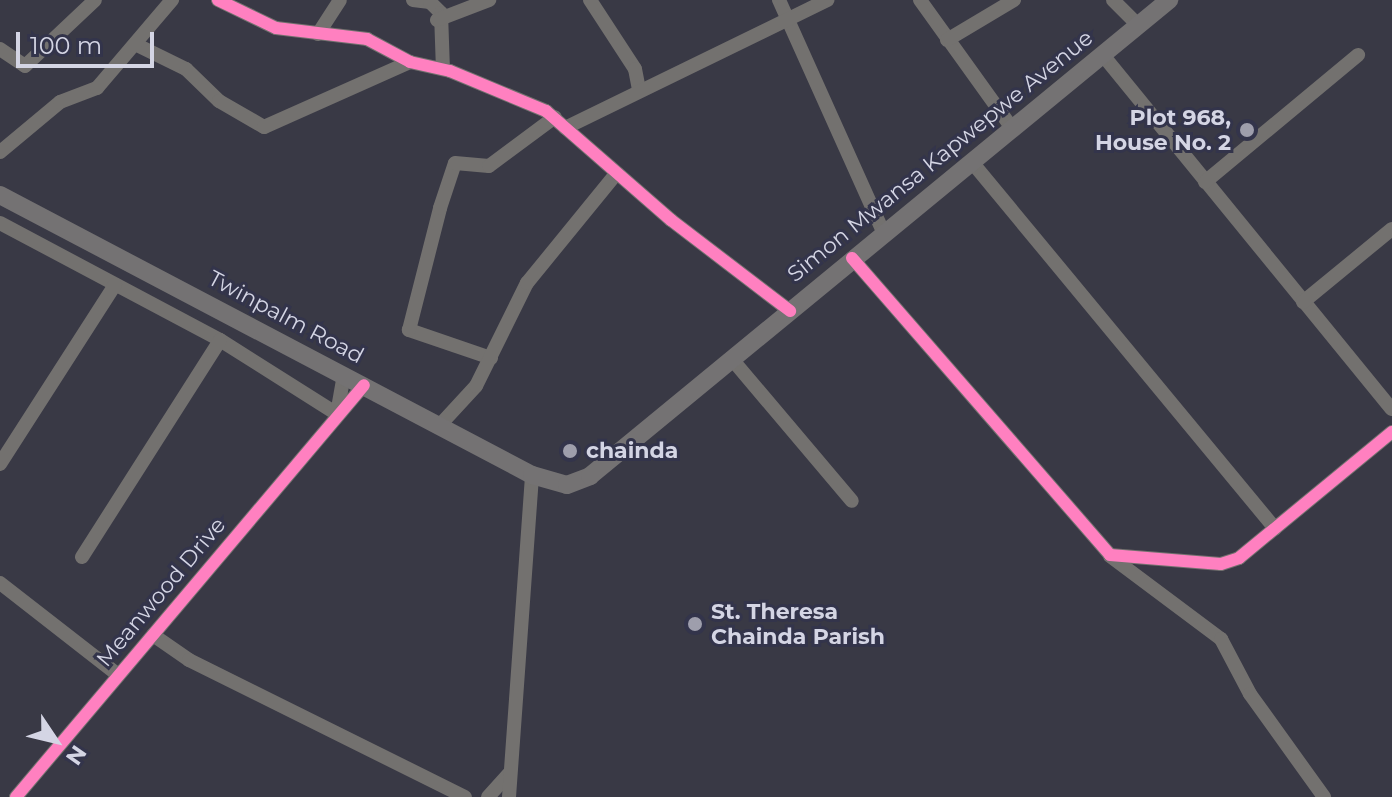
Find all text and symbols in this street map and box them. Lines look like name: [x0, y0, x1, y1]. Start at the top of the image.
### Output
scale bar: [20, 16, 158, 66]
street label: Simon Mwansa Kapwepwe Avenue: [782, 24, 1098, 288]
text: 100 m: [30, 31, 102, 60]
place label: Plot 968, House No. 2: [1095, 104, 1231, 156]
marker: Plot 968, House No. 2: [1238, 121, 1256, 139]
street label: Twinpalm Road: [204, 265, 368, 369]
place label: chainda: [586, 438, 678, 464]
marker: chainda: [561, 442, 579, 460]
street label: Meanwood Drive: [91, 512, 231, 672]
place label: St. Theresa Chainda Parish: [711, 598, 885, 650]
marker: St. Theresa Chainda Parish: [686, 615, 704, 633]
north arrow: [16, 701, 96, 781]
text: N: [60, 740, 92, 770]

